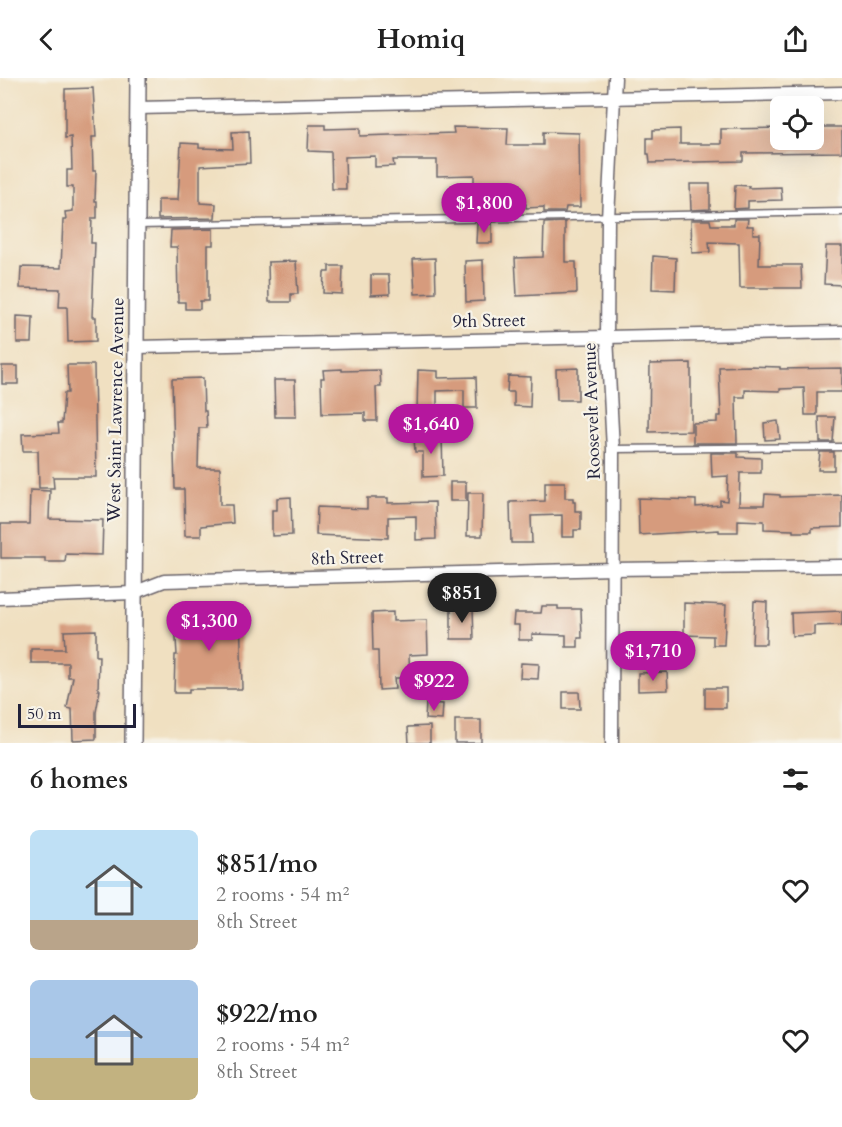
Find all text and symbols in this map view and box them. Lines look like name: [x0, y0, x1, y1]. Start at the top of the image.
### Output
text: Homiq: [377, 21, 465, 58]
icon: back: [30, 23, 63, 56]
icon: share: [779, 23, 812, 56]
map controls: [770, 96, 824, 150]
button: locate: [770, 96, 824, 150]
pin: $1,800: [435, 183, 533, 234]
text: $1,800: [455, 189, 513, 216]
street label: West Saint Lawrence Avenue: [102, 297, 130, 524]
street label: 9th Street: [452, 308, 526, 334]
street label: Roosevelt Avenue: [577, 342, 607, 480]
pin: $1,640: [382, 404, 480, 455]
text: $1,640: [402, 410, 460, 437]
street label: 8th Street: [310, 544, 384, 572]
pin: $851: [426, 573, 498, 624]
text: $851: [442, 579, 482, 606]
pin: $1,300: [160, 601, 258, 652]
text: $1,300: [180, 607, 238, 634]
pin: $1,710: [604, 631, 702, 682]
text: $1,710: [624, 637, 682, 664]
pin: $922: [398, 661, 470, 712]
text: $922: [414, 667, 454, 694]
scale bar: [18, 701, 136, 728]
text: 50 m: [27, 703, 61, 725]
text: 6 homes: [30, 762, 128, 797]
icon: filters: [779, 763, 812, 796]
text: $851/mo: [216, 846, 318, 881]
icon: home: [78, 854, 150, 926]
icon: heart: [779, 874, 812, 907]
text: 2 rooms · 54 m²: [216, 881, 349, 908]
text: 8th Street: [216, 908, 297, 935]
text: $922/mo: [216, 996, 318, 1031]
icon: home: [78, 1004, 150, 1076]
icon: heart: [779, 1024, 812, 1057]
text: 2 rooms · 54 m²: [216, 1031, 349, 1058]
text: 8th Street: [216, 1058, 297, 1085]

